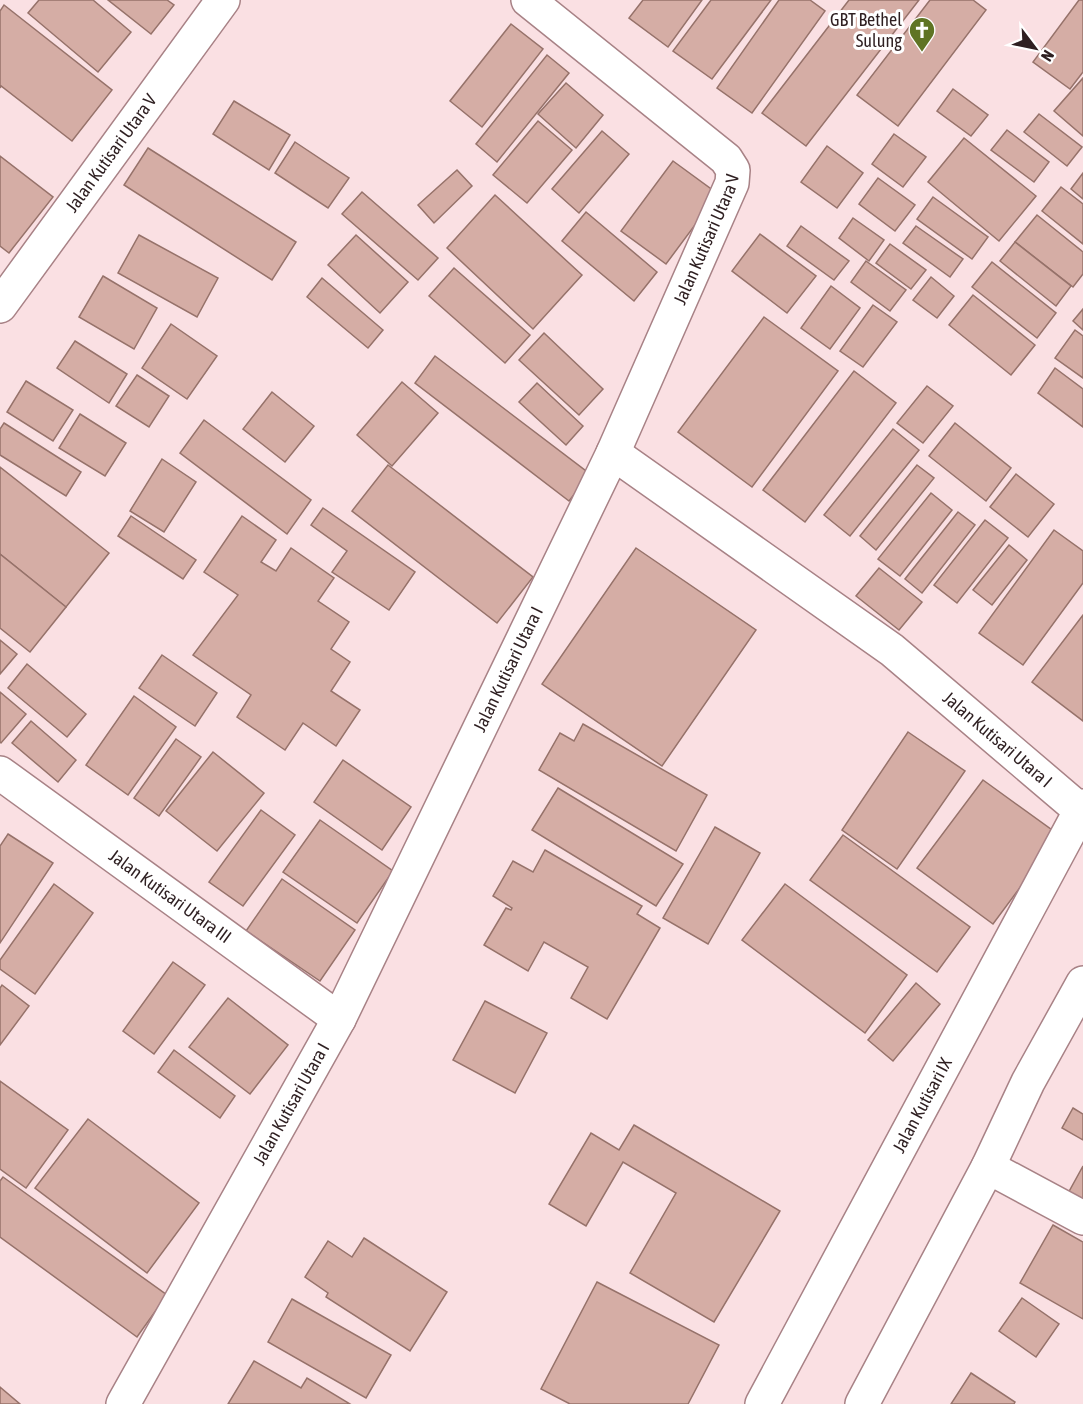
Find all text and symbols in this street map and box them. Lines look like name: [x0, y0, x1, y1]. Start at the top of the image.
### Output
place label: GBT Bethel Sulung: [830, 9, 902, 51]
church icon: GBT Bethel Sulung: [907, 15, 937, 53]
north arrow: [1005, 18, 1065, 78]
text: N: [1038, 47, 1058, 65]
street label: Jalan Kutisari Utara V: [61, 90, 161, 216]
street label: Jalan Kutisari Utara V: [669, 173, 743, 308]
street label: Jalan Kutisari Utara I: [469, 603, 547, 735]
street label: Jalan Kutisari Utara I: [939, 687, 1057, 792]
street label: Jalan Kutisari Utara III: [105, 845, 235, 947]
street label: Jalan Kutisari Utara I: [248, 1039, 333, 1168]
street label: Jalan Kutisari IX: [888, 1053, 956, 1156]

